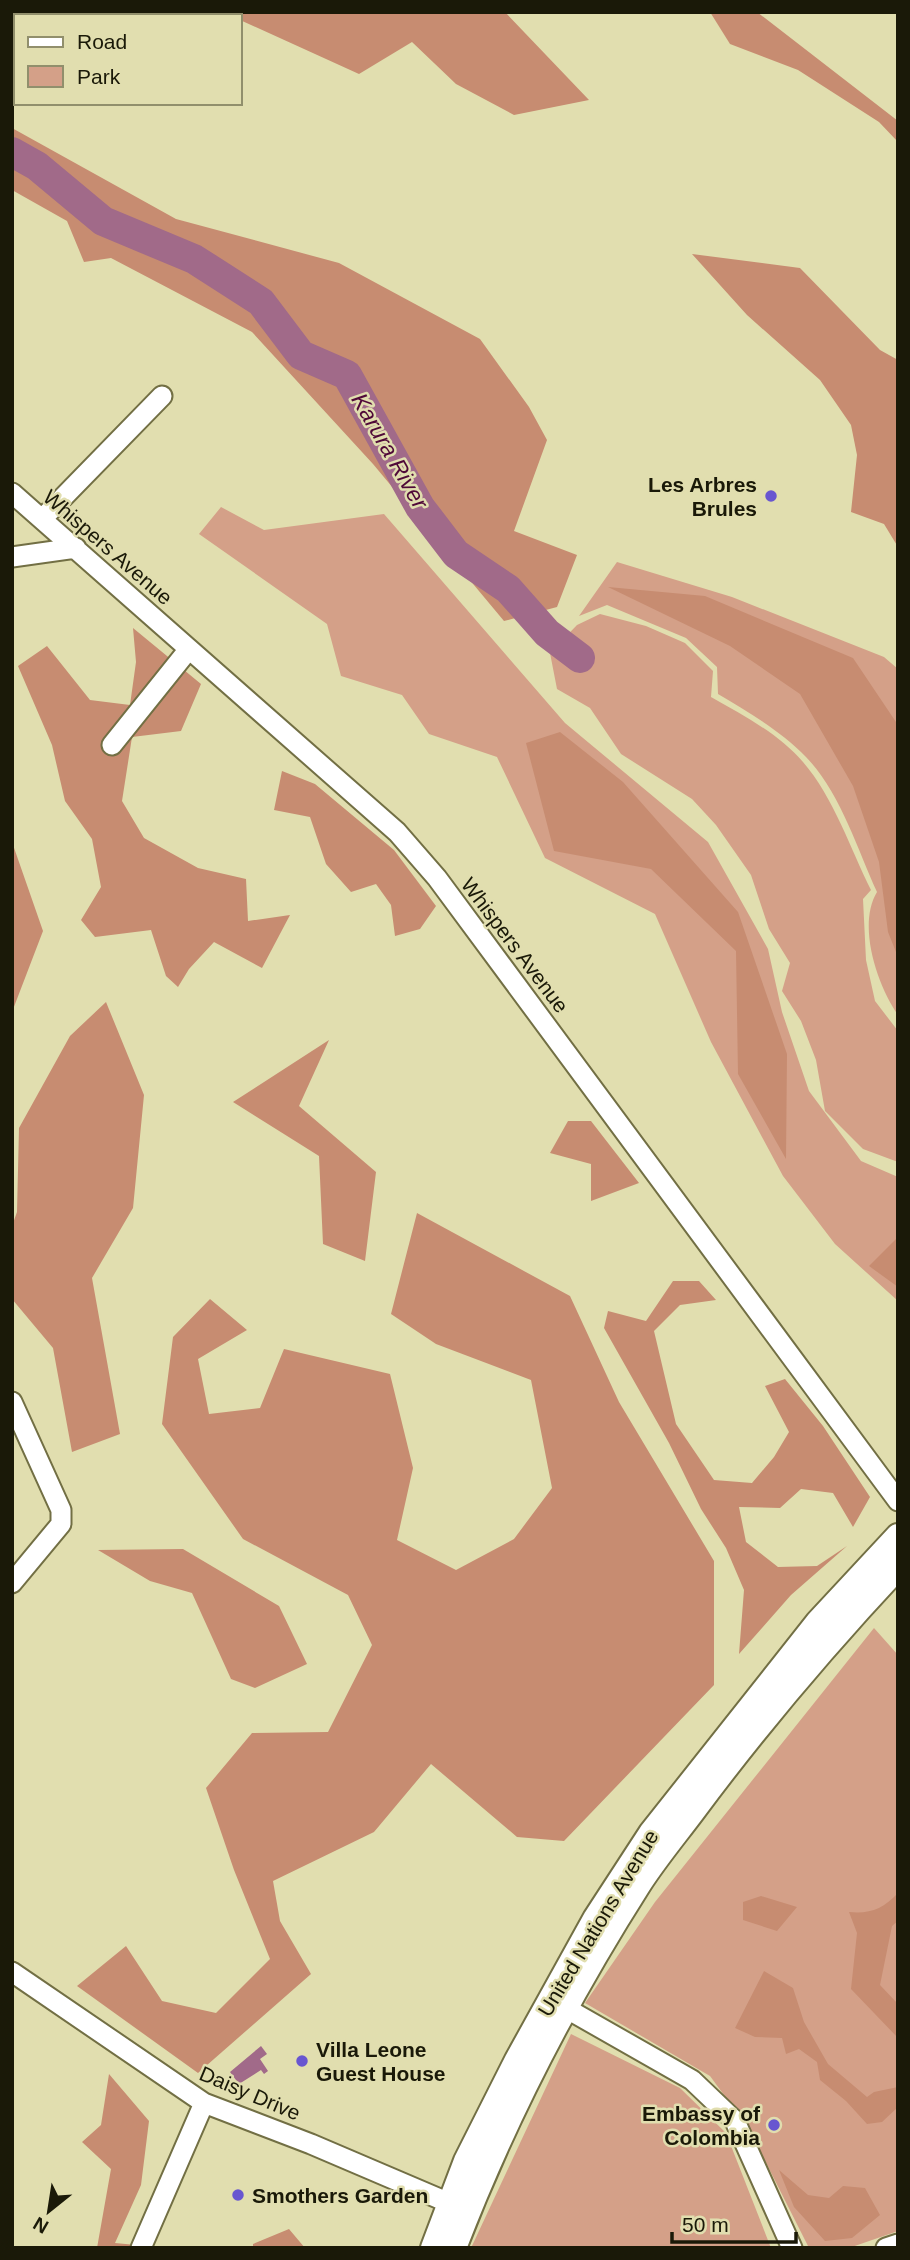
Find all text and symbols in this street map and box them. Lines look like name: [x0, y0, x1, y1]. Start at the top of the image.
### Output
legend: [14, 14, 242, 105]
text: Road: [77, 30, 127, 53]
text: Park: [77, 65, 121, 88]
water label: Karura River: [346, 389, 434, 515]
place label: Les Arbres Brules: [648, 473, 757, 520]
street label: Whispers Avenue: [39, 485, 177, 609]
marker: Les Arbres Brules: [763, 488, 779, 504]
street label: Whispers Avenue: [457, 873, 573, 1017]
street label: United Nations Avenue: [533, 1826, 663, 2020]
place label: Villa Leone Guest House: [316, 2038, 446, 2085]
marker: Villa Leone Guest House: [294, 2053, 310, 2069]
street label: Daisy Drive: [196, 2061, 304, 2125]
place label: Embassy of Colombia: [642, 2102, 761, 2149]
marker: Embassy of Colombia: [766, 2117, 782, 2133]
north arrow: [14, 2176, 84, 2246]
place label: Smothers Garden: [252, 2184, 428, 2207]
marker: Smothers Garden: [230, 2187, 246, 2203]
scale bar: [672, 2200, 796, 2244]
text: N: [30, 2213, 52, 2238]
text: 50 m: [682, 2213, 729, 2236]

